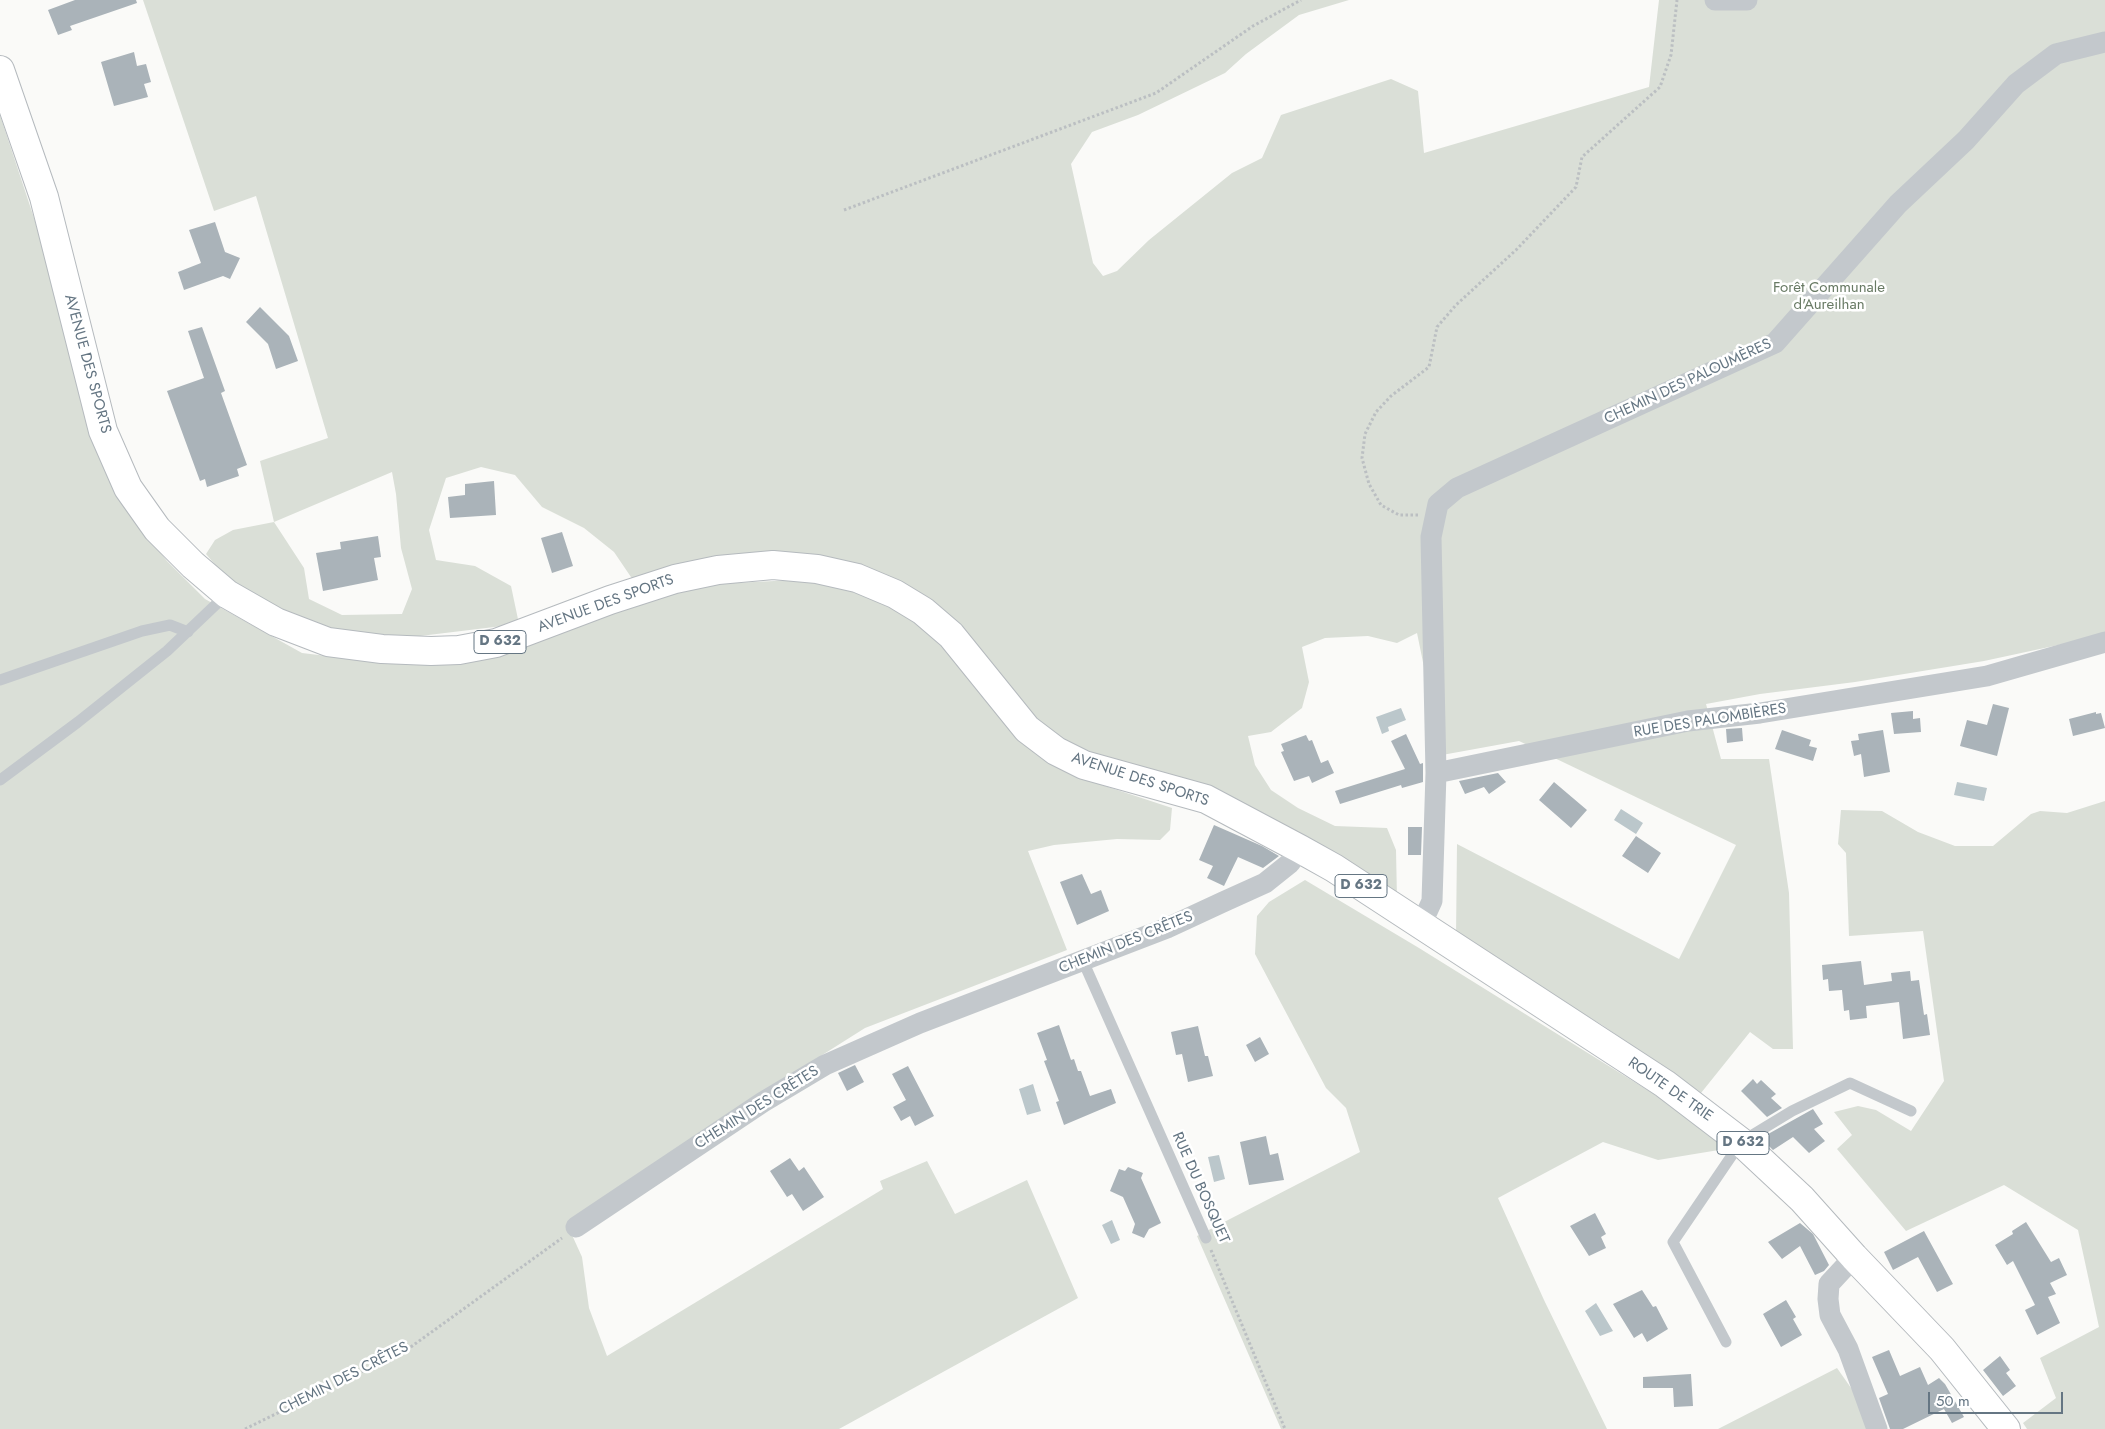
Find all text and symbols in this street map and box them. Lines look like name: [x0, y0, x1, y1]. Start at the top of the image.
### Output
park label: Forêt Communale d'Aureilhan: [1773, 279, 1885, 314]
street label: AVENUE DES SPORTS: [60, 292, 114, 436]
street label: CHEMIN DES PALOUMÈRES: [1602, 335, 1774, 429]
street label: AVENUE DES SPORTS: [536, 571, 676, 637]
road number: D 632: [474, 630, 526, 654]
street label: RUE DES PALOMBIÈRES: [1632, 700, 1788, 742]
street label: AVENUE DES SPORTS: [1069, 749, 1211, 811]
road number: D 632: [1335, 874, 1387, 898]
street label: CHEMIN DES CRÊTES: [1056, 908, 1196, 978]
street label: ROUTE DE TRIE: [1624, 1054, 1716, 1126]
street label: CHEMIN DES CRÊTES: [692, 1063, 822, 1153]
street label: RUE DU BOSQUET: [1167, 1130, 1233, 1246]
road number: D 632: [1717, 1132, 1769, 1154]
street label: CHEMIN DES CRÊTES: [276, 1339, 412, 1419]
scale bar: [1930, 1382, 2065, 1414]
text: 50 m: [1936, 1390, 1970, 1412]

